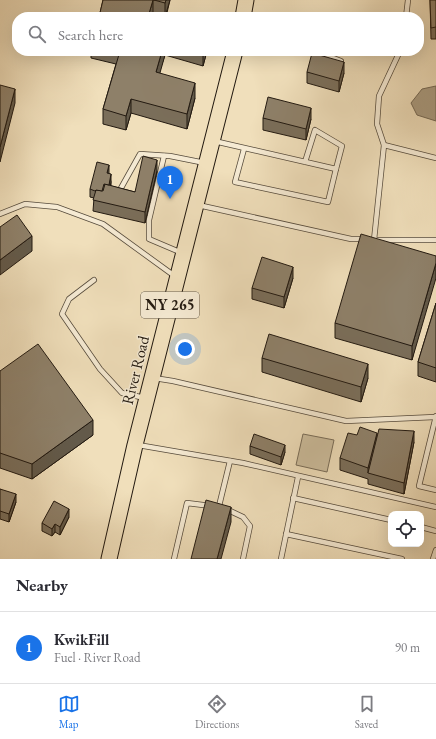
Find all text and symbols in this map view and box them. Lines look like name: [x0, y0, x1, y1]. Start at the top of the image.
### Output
search box: [12, 12, 424, 56]
icon: search: [26, 23, 48, 45]
text: Search here: [58, 25, 123, 44]
pin: 1: [157, 166, 183, 199]
road number: NY 265: [141, 292, 199, 318]
street label: River Road: [117, 333, 154, 407]
your location: [175, 339, 195, 359]
map controls: [388, 511, 424, 547]
button: locate: [388, 511, 424, 547]
text: Nearby: [16, 574, 68, 596]
text: KwikFill: [54, 630, 109, 649]
text: 1: [26, 639, 32, 656]
text: 90 m: [395, 639, 420, 656]
text: Fuel · River Road: [54, 649, 141, 666]
tab: Map: [58, 693, 80, 731]
tab: Directions: [195, 693, 239, 731]
tab: Saved: [355, 693, 378, 731]

